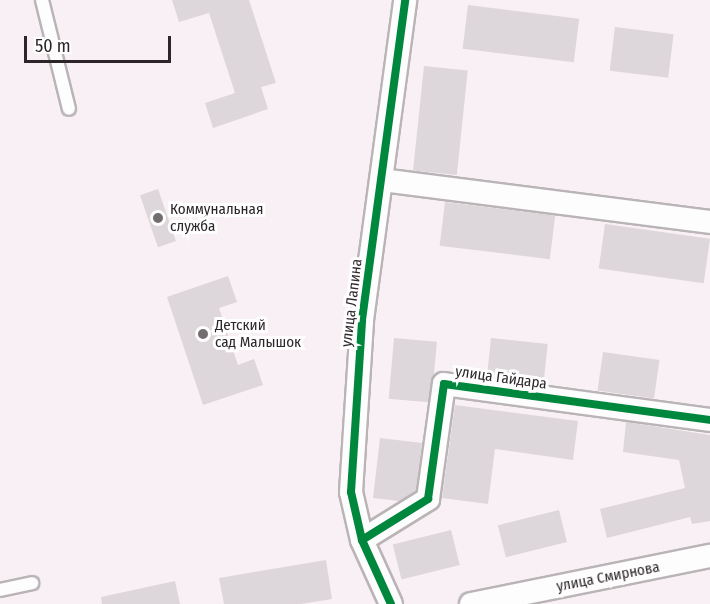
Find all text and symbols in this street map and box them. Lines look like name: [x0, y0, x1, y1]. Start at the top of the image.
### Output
scale bar: [27, 24, 174, 62]
text: 50 m: [35, 35, 71, 57]
place label: Коммунальная служба: [170, 200, 263, 235]
marker: Коммунальная служба: [151, 211, 165, 225]
street label: улица Лапина: [338, 258, 366, 348]
place label: Детский сад Малышок: [215, 316, 301, 351]
marker: Детский сад Малышок: [196, 327, 210, 341]
street label: улица Гайдара: [454, 363, 548, 393]
street label: улица Смирнова: [555, 558, 661, 596]

